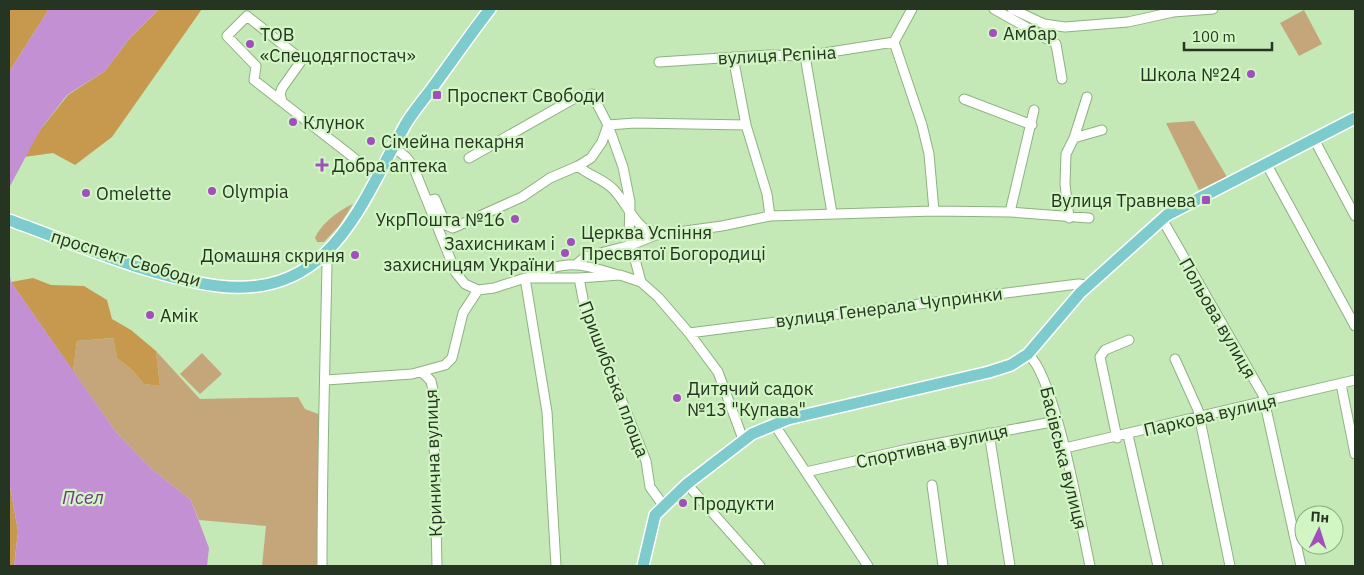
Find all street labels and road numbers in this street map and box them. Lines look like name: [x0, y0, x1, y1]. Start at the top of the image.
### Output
street label: вулиця Рєпіна: [717, 40, 837, 70]
street label: проспект Свободи: [48, 224, 204, 292]
street label: Польова вулиця: [1174, 253, 1262, 383]
street label: вулиця Генерала Чупринки: [774, 282, 1004, 332]
street label: Пришибська площа: [574, 298, 655, 461]
street label: Басівська вулиця: [1035, 384, 1093, 532]
street label: Кринична вулиця: [419, 389, 447, 537]
street label: Паркова вулиця: [1141, 389, 1279, 441]
street label: Спортивна вулиця: [854, 419, 1010, 473]

